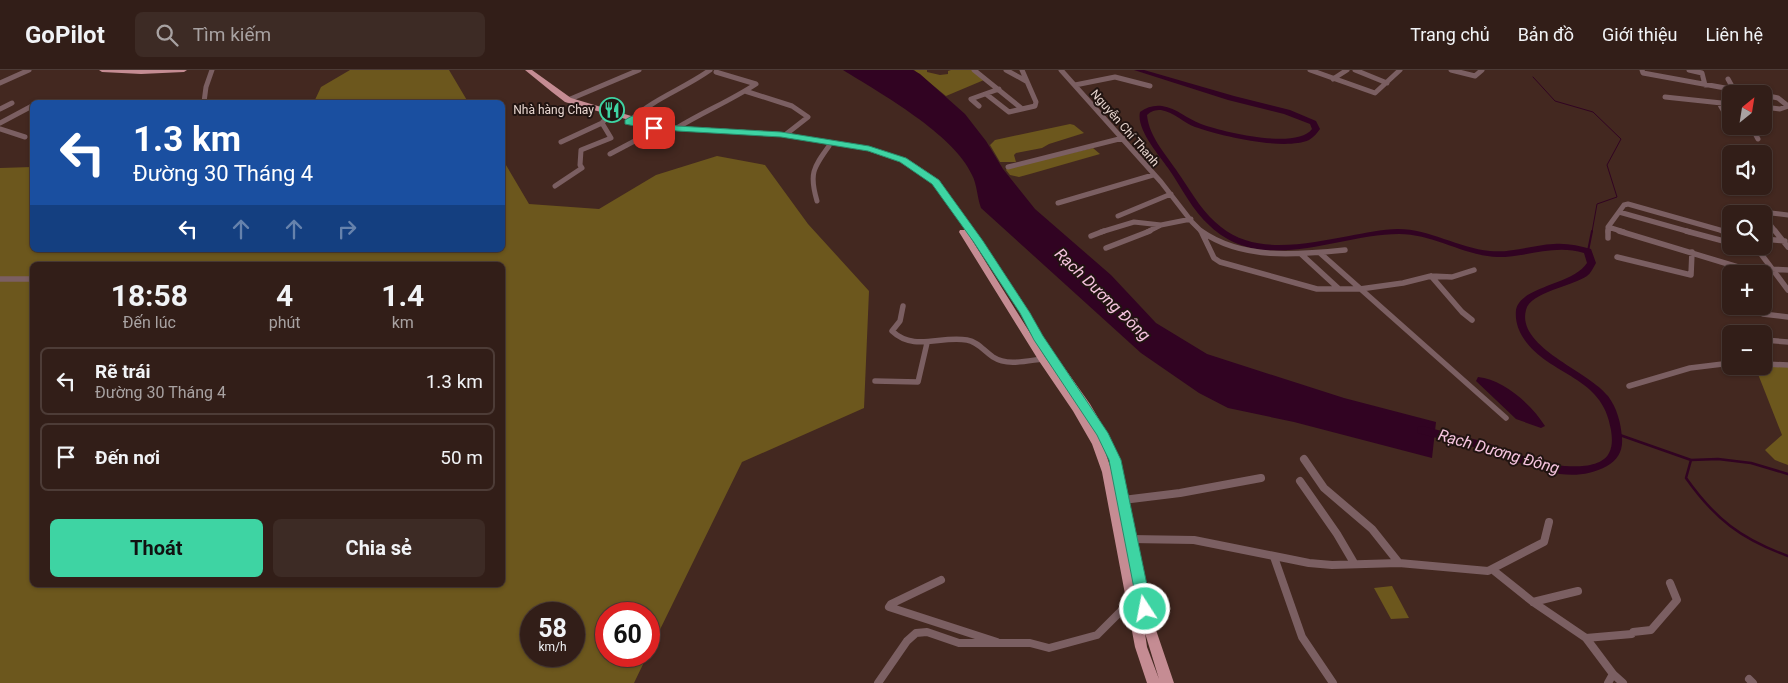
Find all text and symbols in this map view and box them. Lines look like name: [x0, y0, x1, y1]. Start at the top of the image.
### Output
search box: [135, 12, 485, 57]
text: GoPilot: [25, 21, 105, 49]
icon: search: [153, 21, 181, 49]
text: Tìm kiếm: [193, 23, 271, 46]
text: Trang chủ: [1410, 24, 1490, 45]
text: Bản đồ: [1518, 24, 1574, 45]
text: Giới thiệu: [1602, 24, 1678, 45]
text: Liên hệ: [1706, 24, 1763, 45]
north arrow: [1722, 85, 1772, 135]
map controls: [1722, 85, 1772, 375]
street label: Nguyễn Chí Thanh: [1088, 87, 1162, 169]
restaurant icon: Nhà hàng Chay: [599, 97, 625, 123]
place label: Nhà hàng Chay: [513, 103, 594, 117]
pin: [633, 107, 675, 149]
icon: arrive: [640, 114, 668, 142]
text: 1.3 km: [133, 119, 241, 160]
icon: left: [50, 120, 115, 185]
button: sound: [1722, 145, 1772, 195]
text: Đường 30 Tháng 4: [133, 161, 313, 186]
button: search: [1722, 205, 1772, 255]
icon: left: [174, 215, 202, 243]
icon: ahead: [227, 215, 255, 243]
icon: ahead: [280, 215, 308, 243]
icon: right: [333, 215, 361, 243]
water label: Rạch Dương Đông: [1051, 244, 1154, 345]
button: +: [1722, 265, 1772, 315]
text: 18:58: [111, 278, 188, 313]
text: 4: [276, 278, 293, 313]
text: 1.4: [381, 278, 424, 313]
text: Đến lúc: [123, 313, 176, 332]
text: phút: [269, 313, 301, 332]
text: km: [392, 313, 414, 332]
button: −: [1722, 325, 1772, 375]
text: Rẽ trái: [95, 360, 150, 383]
icon: left: [52, 367, 80, 395]
text: 1.3 km: [426, 370, 483, 393]
text: Đường 30 Tháng 4: [95, 383, 226, 402]
water label: Rạch Dương Đông: [1436, 425, 1562, 478]
icon: arrive: [52, 443, 80, 471]
text: Đến nơi: [95, 446, 160, 469]
text: 50 m: [440, 446, 483, 469]
button: Thoát: [50, 519, 263, 577]
button: Chia sẻ: [273, 519, 485, 577]
position arrow: [1118, 582, 1170, 634]
speed limit sign: 60: [595, 602, 660, 667]
text: 58: [538, 614, 567, 643]
text: km/h: [538, 640, 567, 654]

